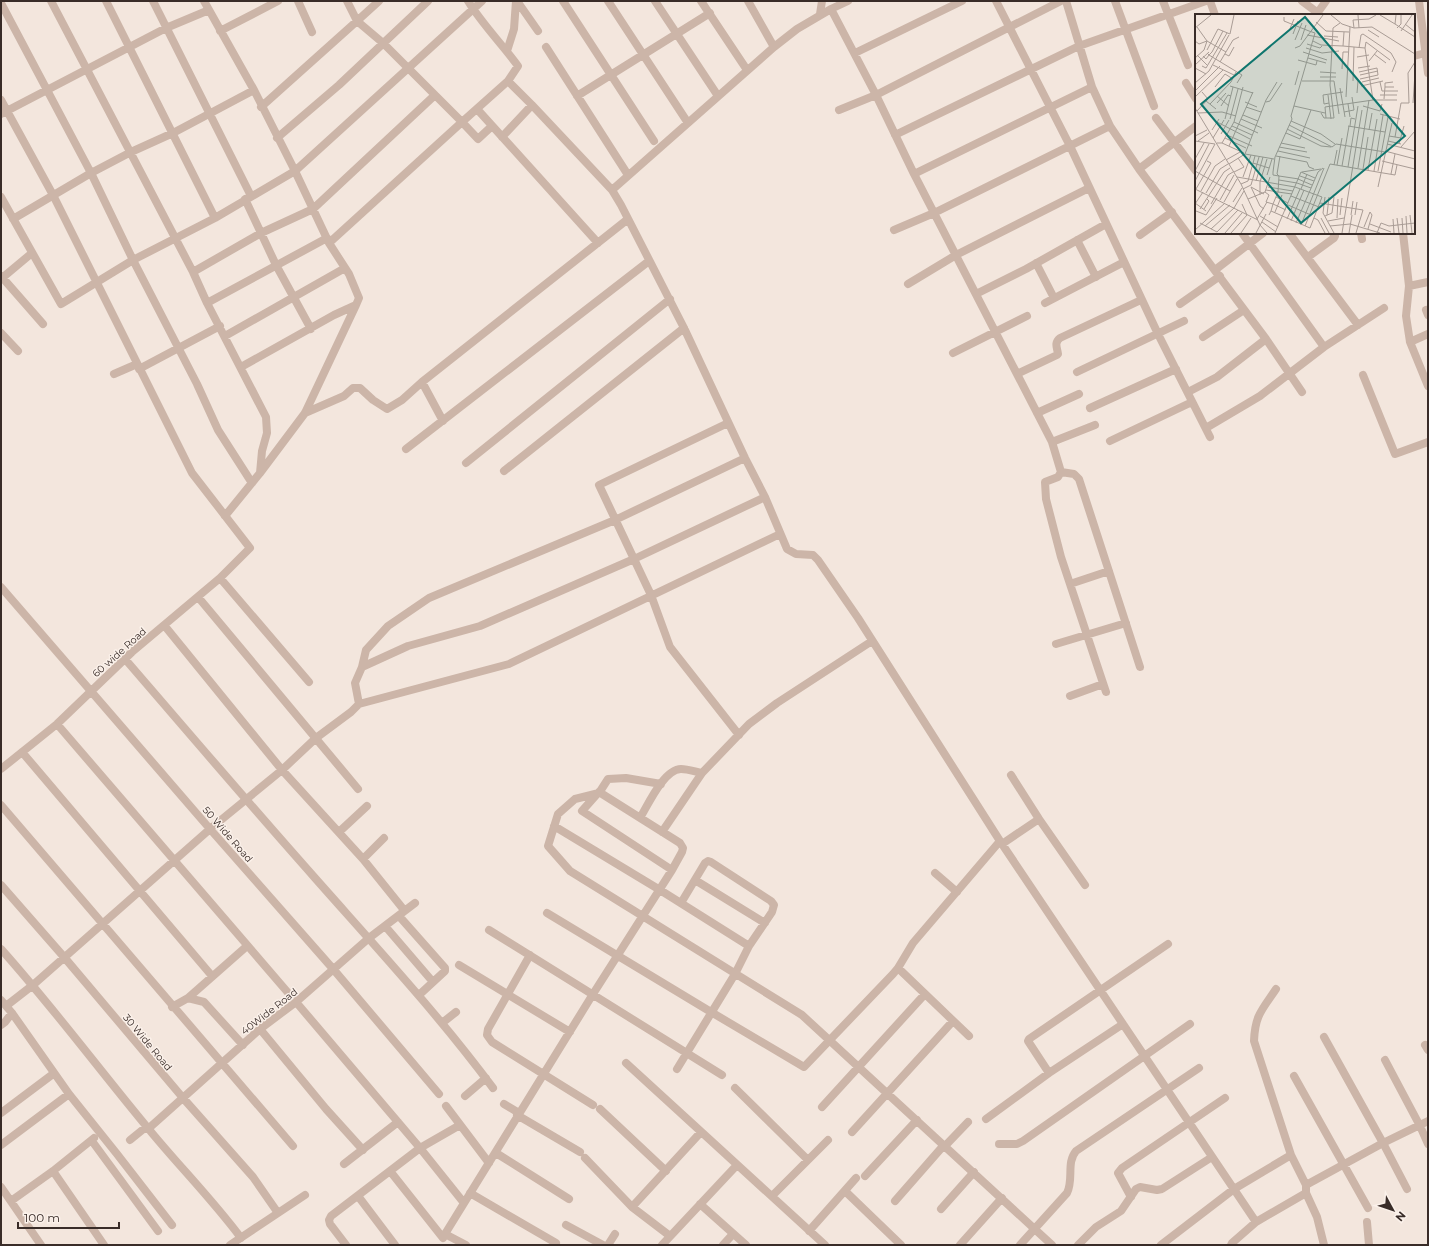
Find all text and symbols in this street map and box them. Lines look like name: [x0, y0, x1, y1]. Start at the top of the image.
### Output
inset map: [1195, 14, 1415, 234]
street label: 60 wide Road: [90, 625, 149, 680]
street label: 50 Wide Road: [200, 804, 256, 865]
street label: 40Wide Road: [238, 985, 300, 1038]
street label: 30 Wide Road: [120, 1011, 175, 1073]
north arrow: [1373, 1190, 1413, 1230]
scale bar: [18, 1204, 119, 1230]
text: N: [1392, 1209, 1409, 1224]
text: 100 m: [24, 1210, 60, 1225]

